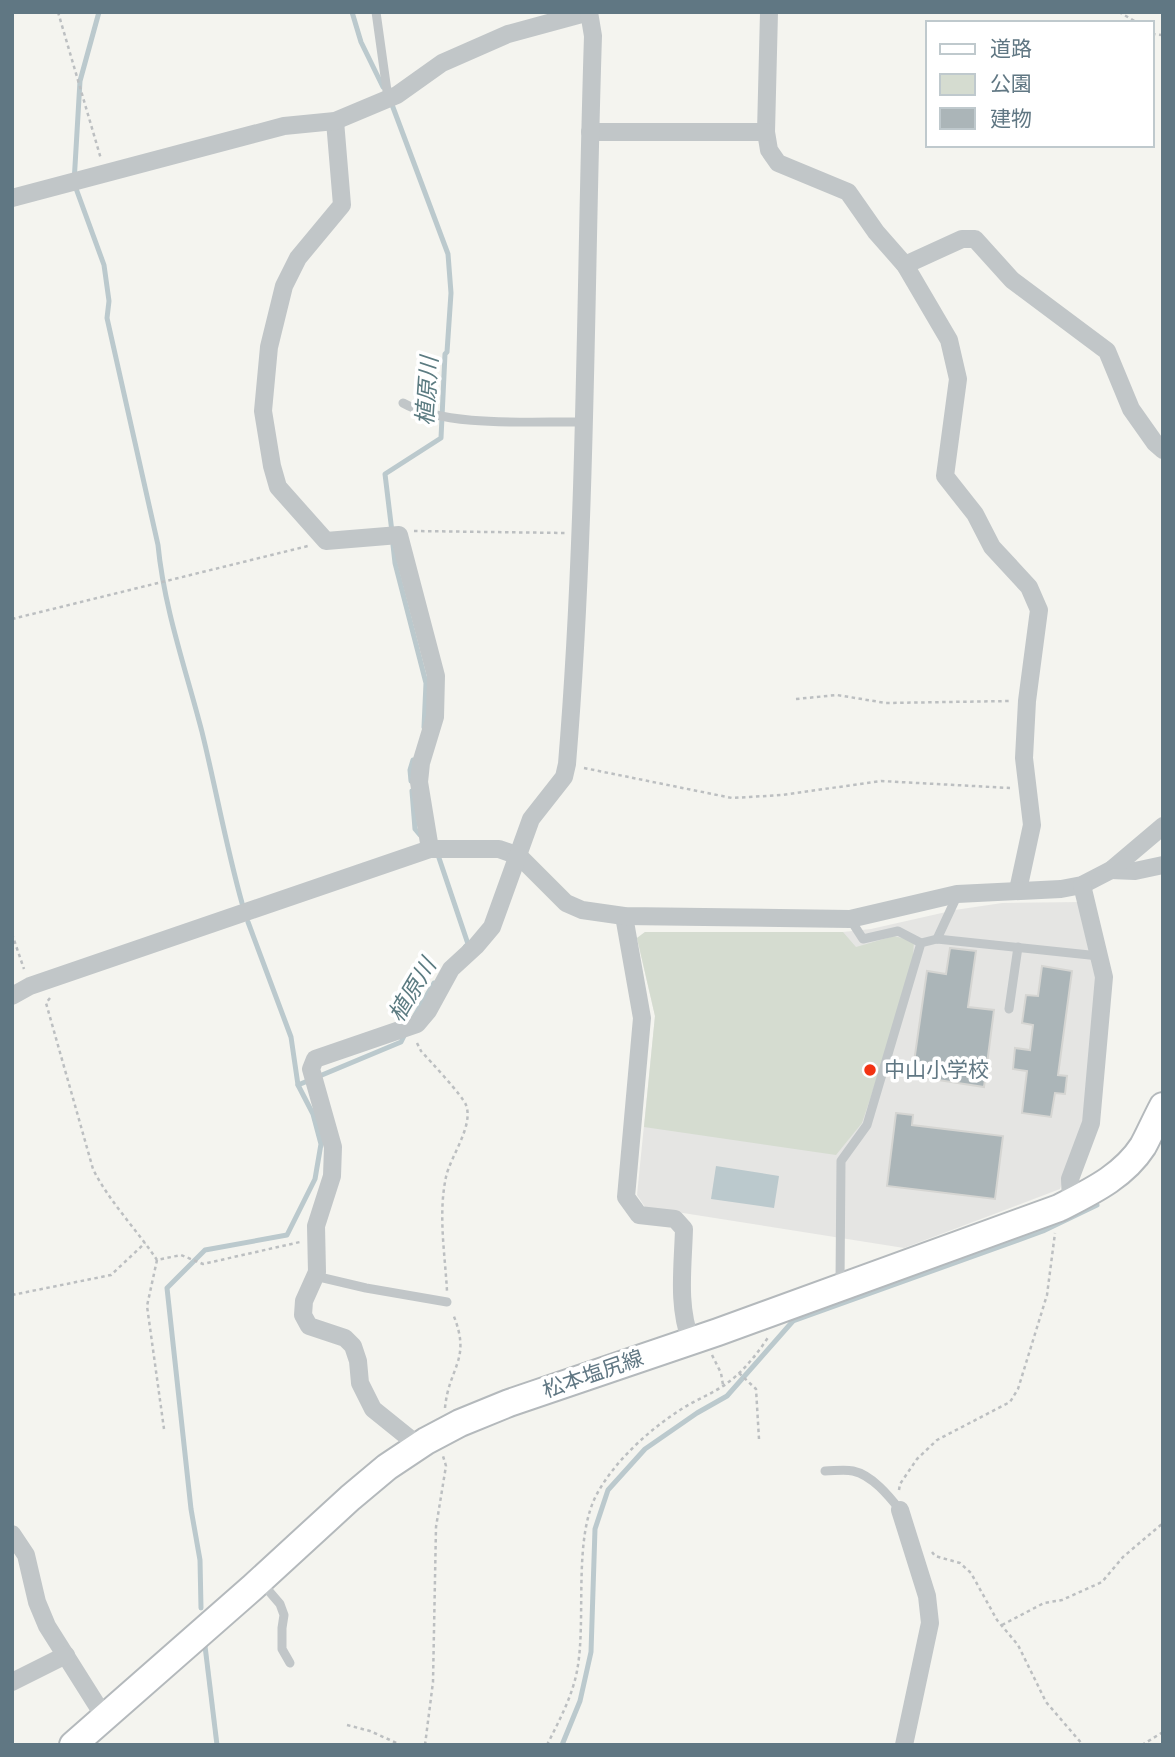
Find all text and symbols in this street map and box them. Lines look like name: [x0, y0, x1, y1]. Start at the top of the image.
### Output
legend: [926, 21, 1154, 147]
text: 道路: [990, 37, 1032, 61]
text: 公園: [990, 72, 1032, 96]
text: 建物: [990, 107, 1032, 131]
water label: 植原川: [412, 353, 444, 426]
water label: 植原川: [383, 951, 443, 1027]
place label: 中山小学校: [884, 1058, 989, 1082]
marker: 中山小学校: [862, 1062, 878, 1078]
street label: 松本塩尻線: [539, 1346, 647, 1402]

